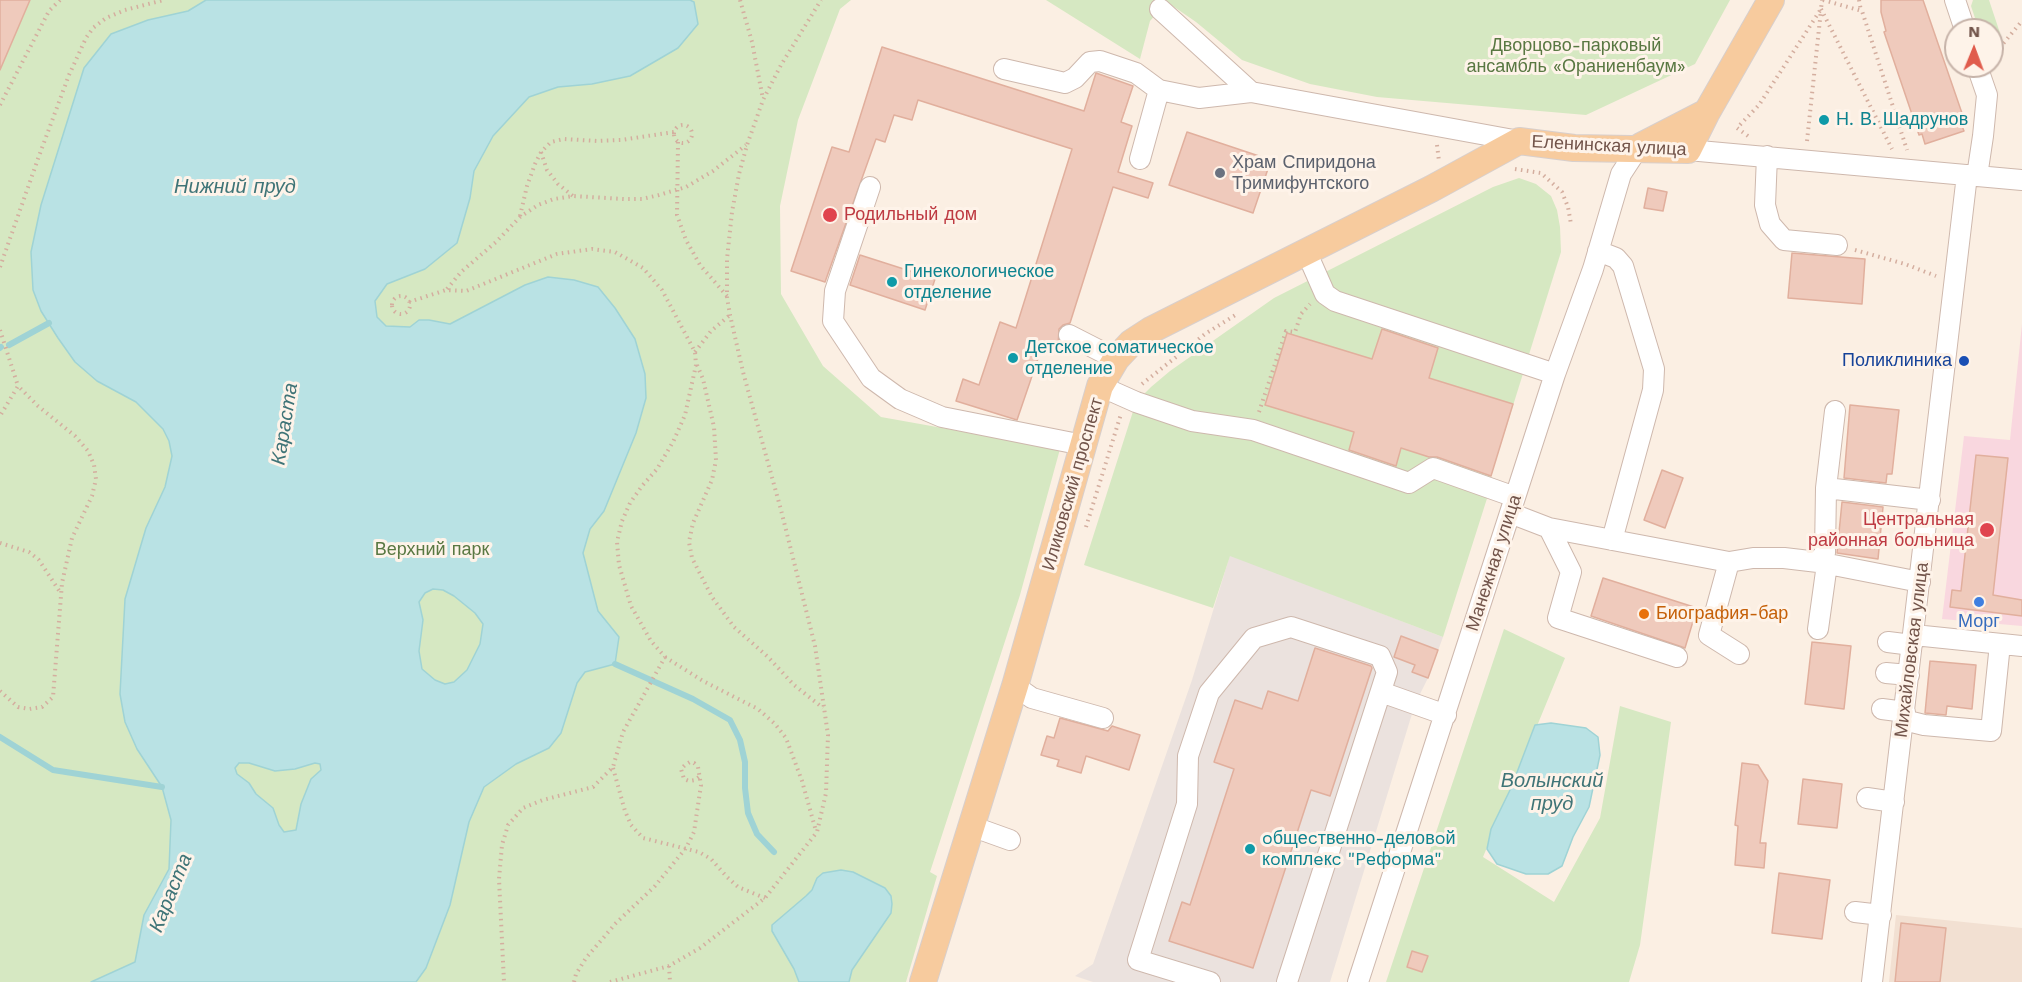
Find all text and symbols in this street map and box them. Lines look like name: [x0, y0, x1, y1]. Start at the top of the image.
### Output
north arrow: [1944, 18, 2004, 78]
text: N: [1968, 22, 1980, 41]
park label: Дворцово-парковый ансамбль «Ораниенбаум»: [1466, 35, 1686, 78]
place label: Н. В. Шадрунов: [1836, 109, 1968, 131]
marker: Н. В. Шадрунов: [1817, 113, 1831, 127]
street label: Еленинская улица: [1531, 131, 1687, 161]
place label: Храм Спиридона Тримифунтского: [1232, 152, 1376, 195]
marker: Храм Спиридона Тримифунтского: [1213, 166, 1227, 180]
water label: Нижний пруд: [174, 175, 296, 199]
place label: Родильный дом: [844, 204, 977, 226]
marker: Родильный дом: [821, 206, 839, 224]
place label: Гинекологическое отделение: [904, 261, 1054, 304]
marker: Гинекологическое отделение: [885, 275, 899, 289]
place label: Детское соматическое отделение: [1025, 337, 1214, 380]
place label: Поликлиника: [1842, 350, 1952, 372]
marker: Детское соматическое отделение: [1006, 351, 1020, 365]
marker: Поликлиника: [1957, 354, 1971, 368]
water label: Караста: [267, 381, 303, 467]
street label: Иликовский проспект: [1038, 395, 1108, 573]
street label: Манежная улица: [1462, 492, 1526, 634]
place label: Центральная районная больница: [1808, 509, 1974, 552]
marker: Центральная районная больница: [1978, 521, 1996, 539]
park label: Верхний парк: [375, 539, 489, 561]
street label: Михайловская улица: [1891, 561, 1933, 739]
marker: Морг: [1972, 595, 1986, 609]
place label: Биография-бар: [1656, 603, 1788, 625]
marker: Биография-бар: [1637, 607, 1651, 621]
place label: Морг: [1958, 611, 2000, 633]
water label: Волынский пруд: [1501, 769, 1603, 816]
place label: oбщеcтвенно-деловoй кoмплeкc "Peфoрма": [1262, 828, 1456, 870]
marker: oбщеcтвенно-деловoй кoмплeкc "Peфoрма": [1243, 842, 1257, 856]
water label: Караста: [144, 850, 198, 936]

